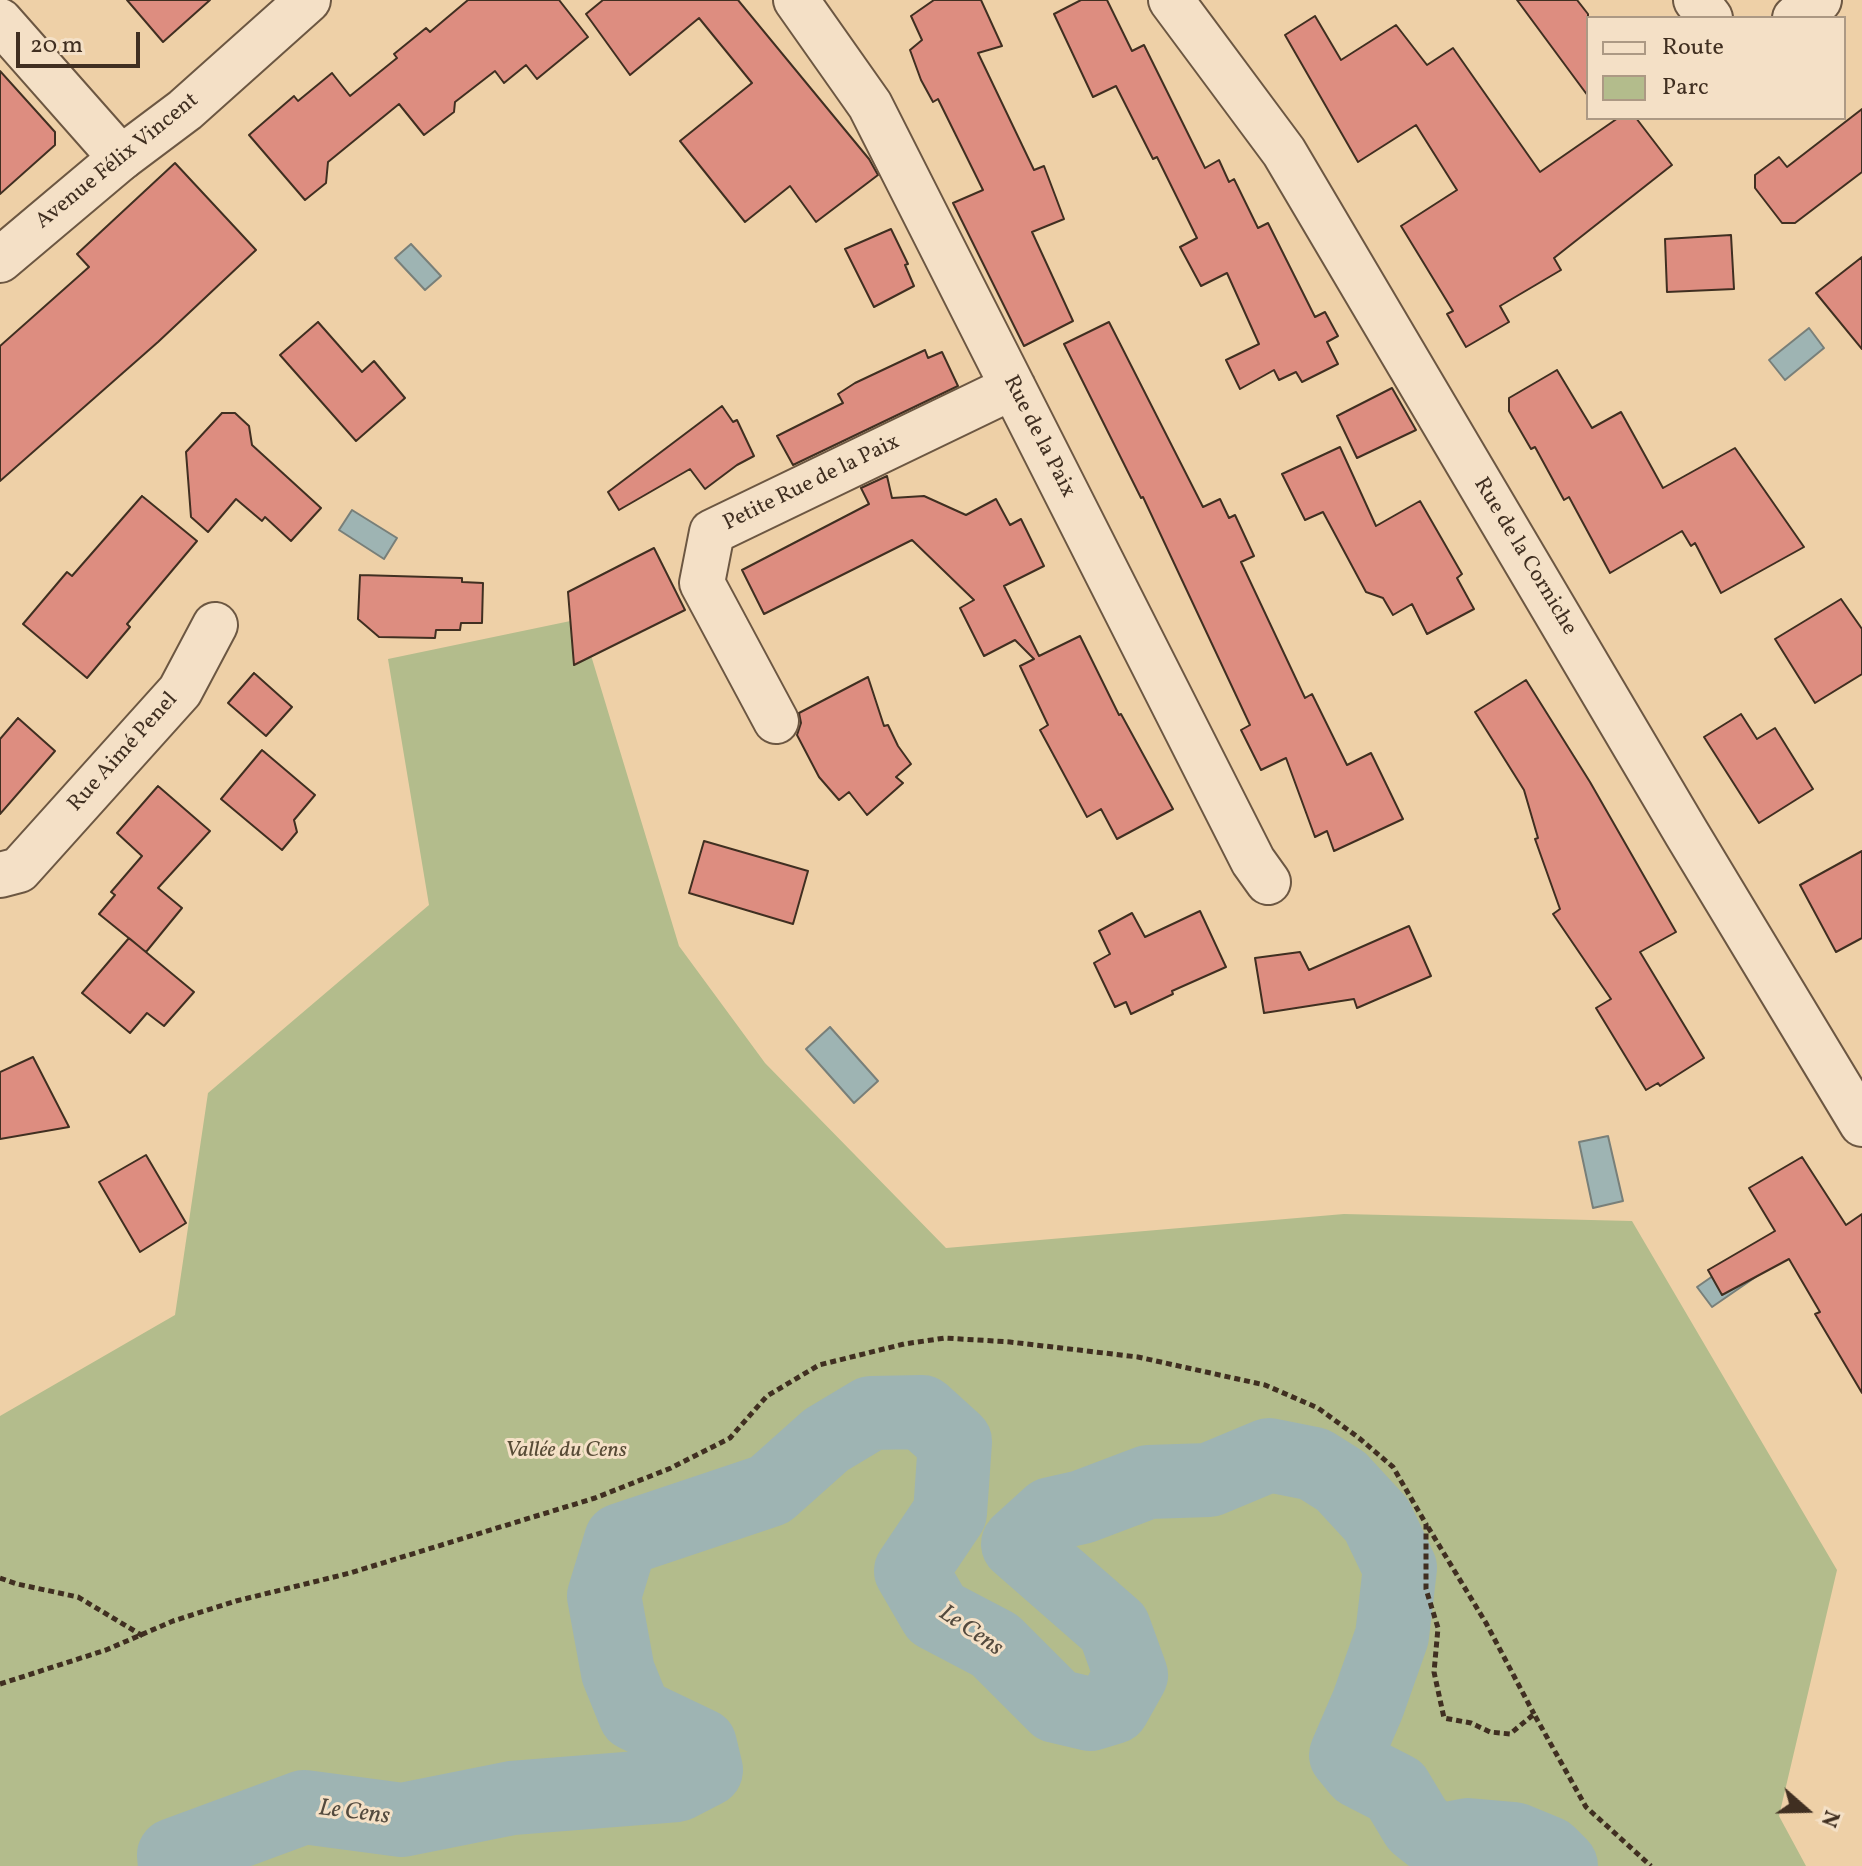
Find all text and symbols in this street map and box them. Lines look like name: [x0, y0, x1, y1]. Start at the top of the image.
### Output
scale bar: [20, 16, 144, 66]
legend: [1586, 16, 1846, 120]
text: 20 m: [30, 29, 83, 63]
text: Route: [1662, 31, 1724, 65]
text: Parc: [1662, 71, 1709, 105]
street label: Avenue Félix Vincent: [31, 88, 205, 236]
street label: Rue de la Paix: [996, 372, 1080, 502]
street label: Petite Rue de la Paix: [720, 430, 904, 538]
street label: Rue de la Corniche: [1467, 473, 1581, 641]
street label: Rue Aimé Penel: [63, 688, 185, 818]
park label: Vallée du Cens: [505, 1439, 627, 1465]
water label: Le Cens: [932, 1600, 1008, 1664]
north arrow: [1766, 1770, 1846, 1850]
water label: Le Cens: [317, 1795, 391, 1833]
text: N: [1812, 1806, 1846, 1831]

